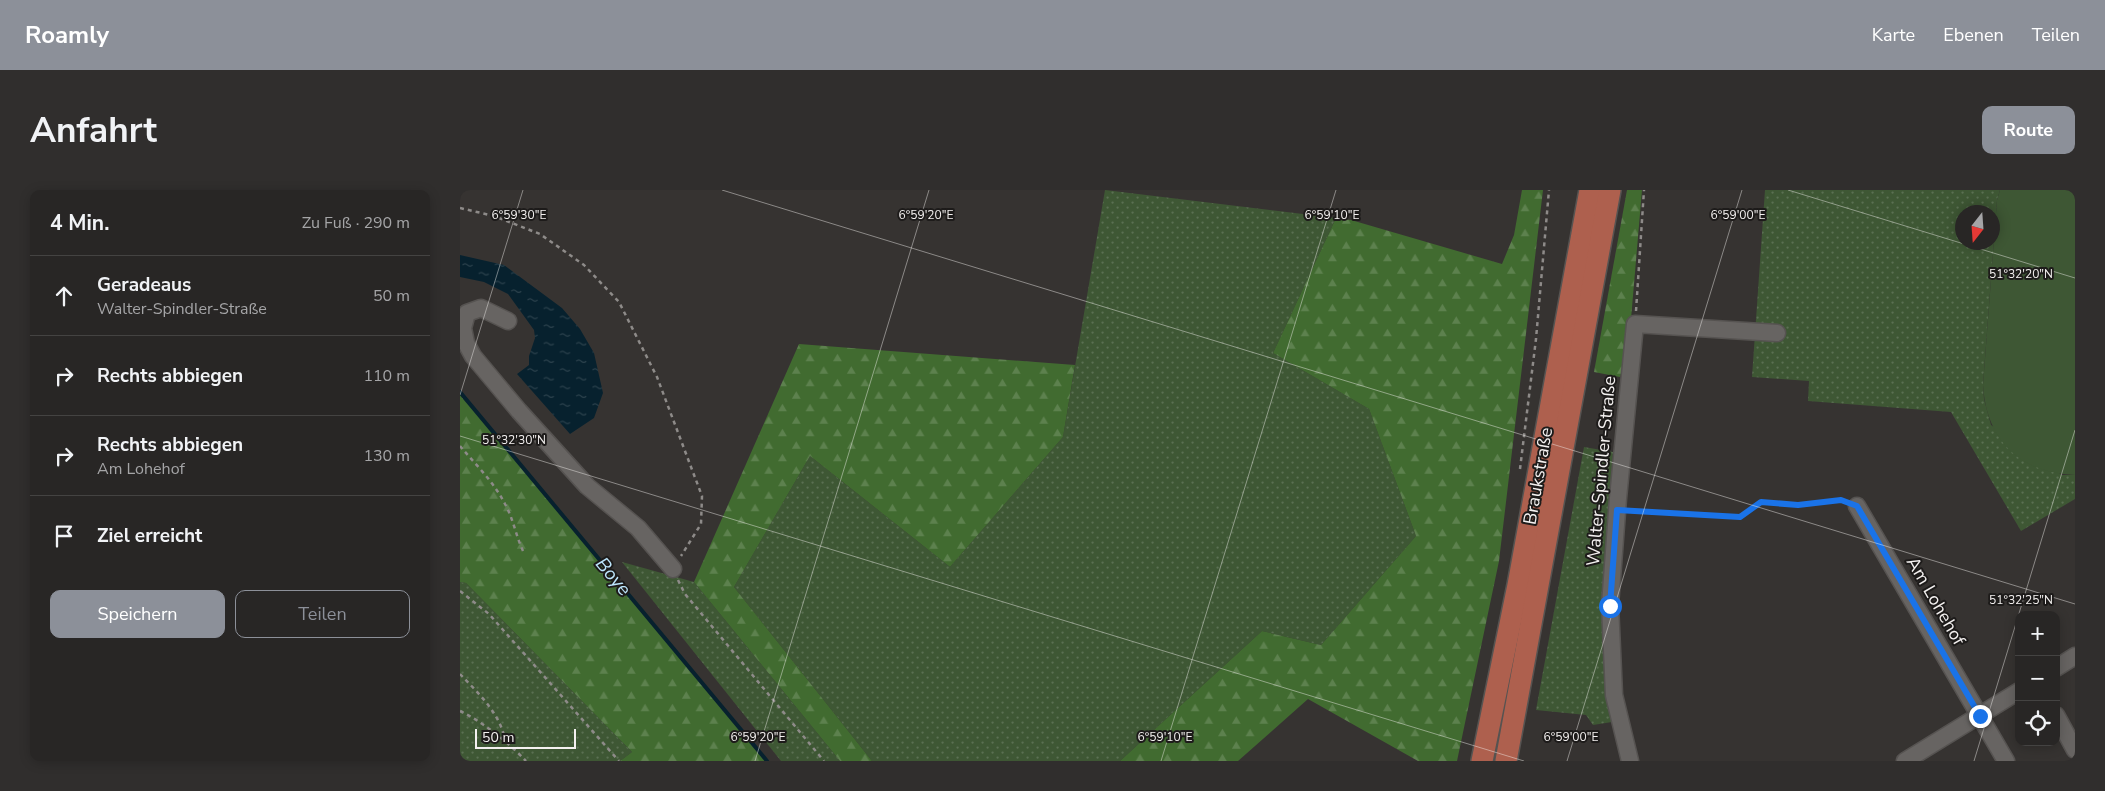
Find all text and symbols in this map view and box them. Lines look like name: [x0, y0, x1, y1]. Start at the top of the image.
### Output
text: Roamly: [25, 19, 109, 51]
text: Karte: [1872, 23, 1915, 47]
text: Ebenen: [1943, 23, 2004, 47]
text: Teilen: [2032, 23, 2080, 47]
button: Route: [1982, 106, 2075, 154]
text: Anfahrt: [30, 107, 157, 154]
north arrow: [1955, 205, 2000, 250]
text: 6°59'30"E: [492, 207, 546, 223]
text: 6°59'20"E: [899, 207, 953, 223]
text: 6°59'10"E: [1305, 207, 1359, 223]
text: 6°59'00"E: [1711, 207, 1765, 223]
text: 4 Min.: [50, 209, 109, 237]
text: Zu Fuß · 290 m: [302, 212, 410, 234]
text: 51°32'20"N: [1989, 266, 2053, 282]
text: Geradeaus: [97, 272, 191, 298]
icon: ahead: [50, 282, 78, 310]
text: 50 m: [373, 285, 410, 307]
text: Walter-Spindler-Straße: [97, 298, 267, 320]
icon: right: [50, 362, 78, 390]
text: Rechts abbiegen: [97, 363, 243, 389]
text: 110 m: [363, 365, 410, 387]
street label: Walter-Spindler-Straße: [1581, 375, 1621, 567]
street label: Braukstraße: [1518, 425, 1558, 527]
text: Rechts abbiegen: [97, 432, 243, 458]
text: 51°32'30"N: [482, 432, 546, 448]
icon: right: [50, 442, 78, 470]
text: 130 m: [363, 445, 410, 467]
text: Am Lohehof: [97, 458, 185, 480]
icon: arrive: [50, 522, 78, 550]
text: Ziel erreicht: [97, 523, 202, 549]
water label: Boye: [589, 552, 637, 601]
street label: Am Lohehof: [1901, 552, 1972, 651]
button: Speichern: [50, 590, 225, 638]
button: Teilen: [235, 590, 410, 638]
text: 51°32'25"N: [1989, 592, 2053, 608]
route start: [1599, 595, 1622, 618]
map controls: [2015, 611, 2060, 746]
button: +: [2015, 611, 2060, 656]
button: −: [2015, 656, 2060, 701]
button: locate: [2015, 701, 2060, 746]
route end: [1969, 705, 1992, 728]
scale bar: [475, 726, 576, 749]
text: 50 m: [482, 728, 514, 747]
text: 6°59'20"E: [731, 729, 785, 745]
text: 6°59'10"E: [1138, 729, 1192, 745]
text: 6°59'00"E: [1544, 729, 1598, 745]

